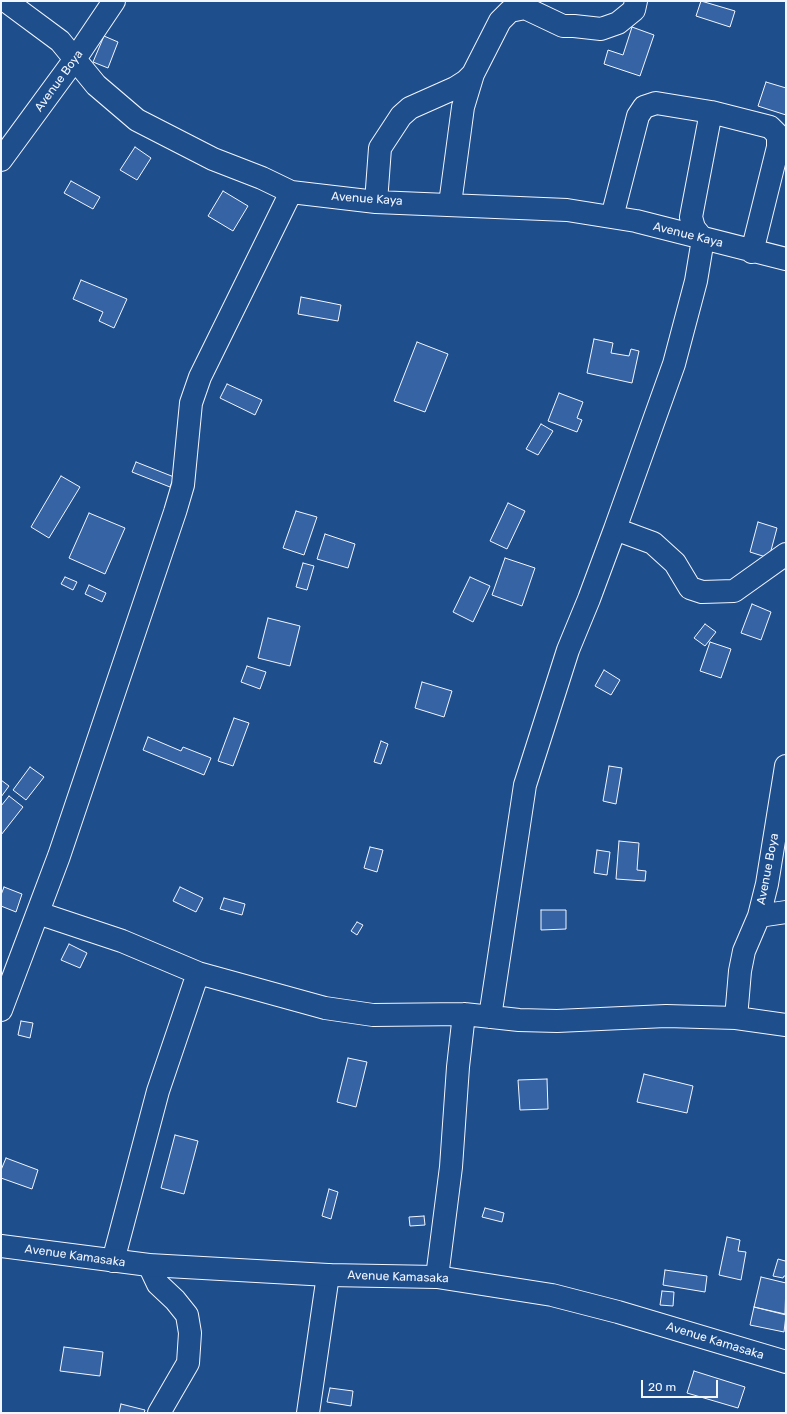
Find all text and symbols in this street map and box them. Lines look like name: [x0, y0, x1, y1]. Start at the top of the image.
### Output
street label: Avenue Boya: [32, 47, 86, 115]
street label: Avenue Kaya: [331, 189, 403, 209]
street label: Avenue Kaya: [652, 219, 724, 251]
street label: Avenue Boya: [754, 832, 782, 906]
street label: Avenue Kamasaka: [24, 1242, 126, 1270]
street label: Avenue Kamasaka: [347, 1268, 449, 1286]
street label: Avenue Kamasaka: [664, 1319, 766, 1363]
scale bar: [643, 1372, 720, 1398]
text: 20 m: [648, 1380, 676, 1394]

